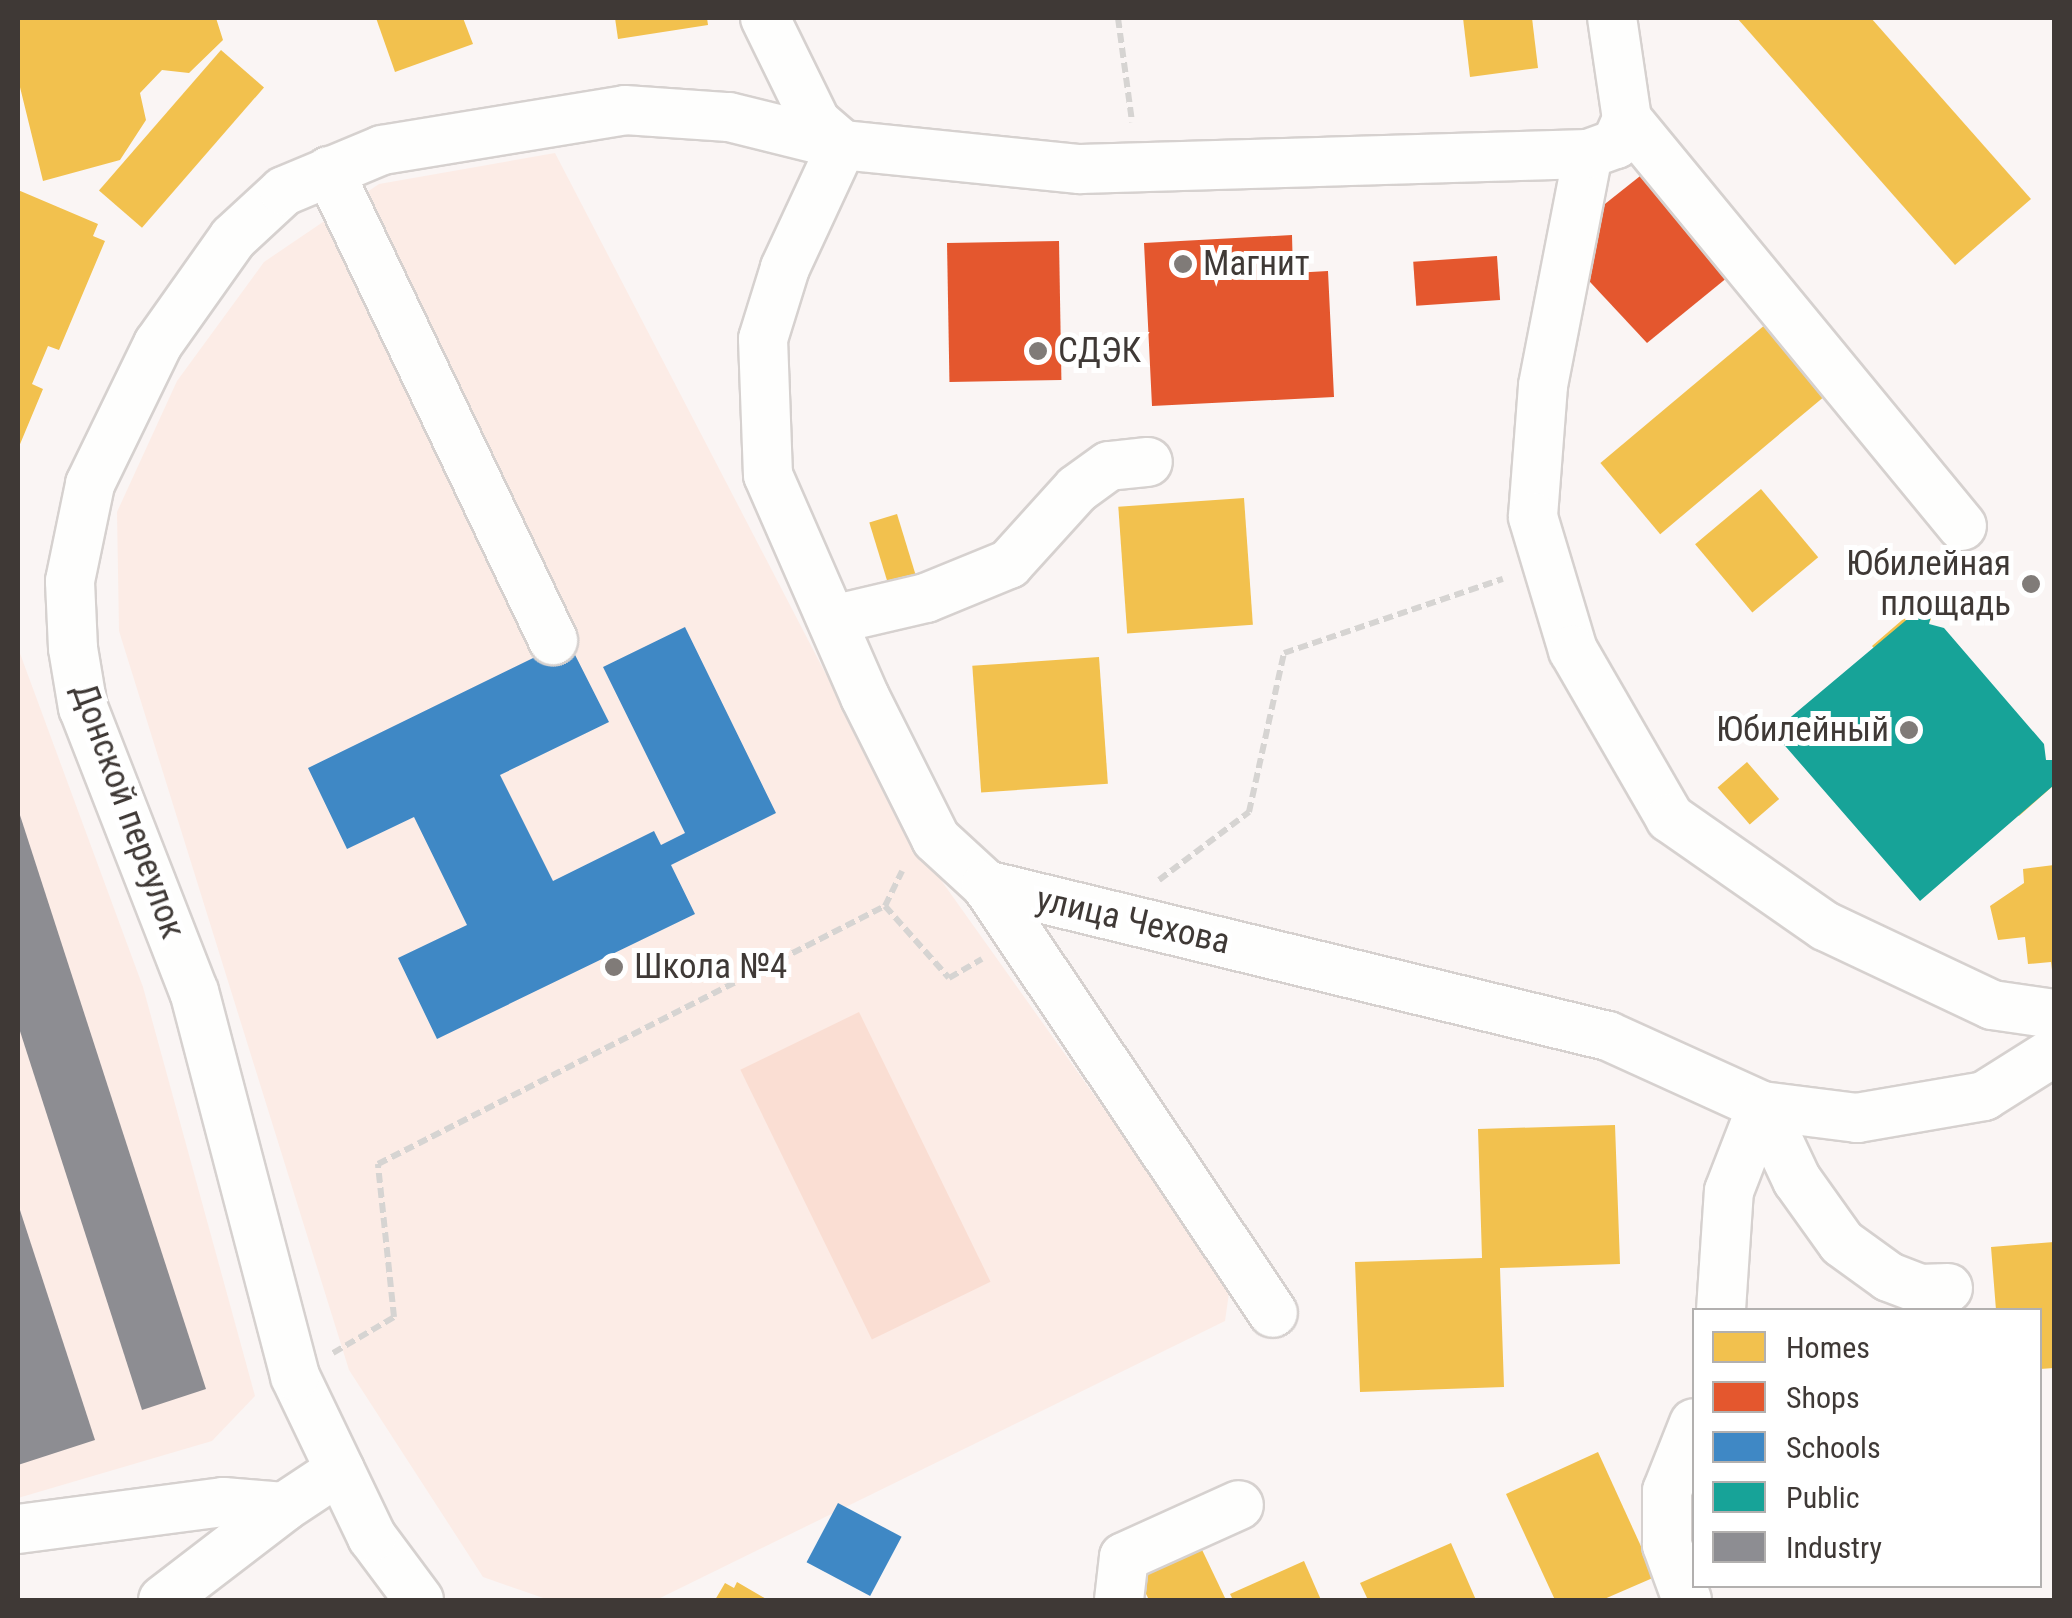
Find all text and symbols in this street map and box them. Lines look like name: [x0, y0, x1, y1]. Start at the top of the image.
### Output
place label: Магнит: [1203, 243, 1310, 285]
marker: Магнит: [1172, 253, 1194, 275]
place label: СДЭК: [1058, 330, 1141, 372]
marker: СДЭК: [1027, 340, 1049, 362]
place label: Юбилейная площадь: [1846, 543, 2011, 625]
marker: Юбилейная площадь: [2020, 573, 2042, 595]
street label: Донской переулок: [62, 678, 194, 944]
place label: Юбилейный: [1716, 709, 1889, 751]
marker: Юбилейный: [1898, 719, 1920, 741]
street label: улица Чехова: [1032, 878, 1234, 964]
place label: Школа №4: [634, 946, 787, 988]
marker: Школа №4: [603, 956, 625, 978]
legend: [1692, 1308, 2042, 1588]
text: Homes: [1786, 1330, 1870, 1365]
text: Shops: [1786, 1380, 1860, 1415]
text: Schools: [1786, 1430, 1881, 1465]
text: Public: [1786, 1480, 1860, 1515]
text: Industry: [1786, 1530, 1882, 1565]

